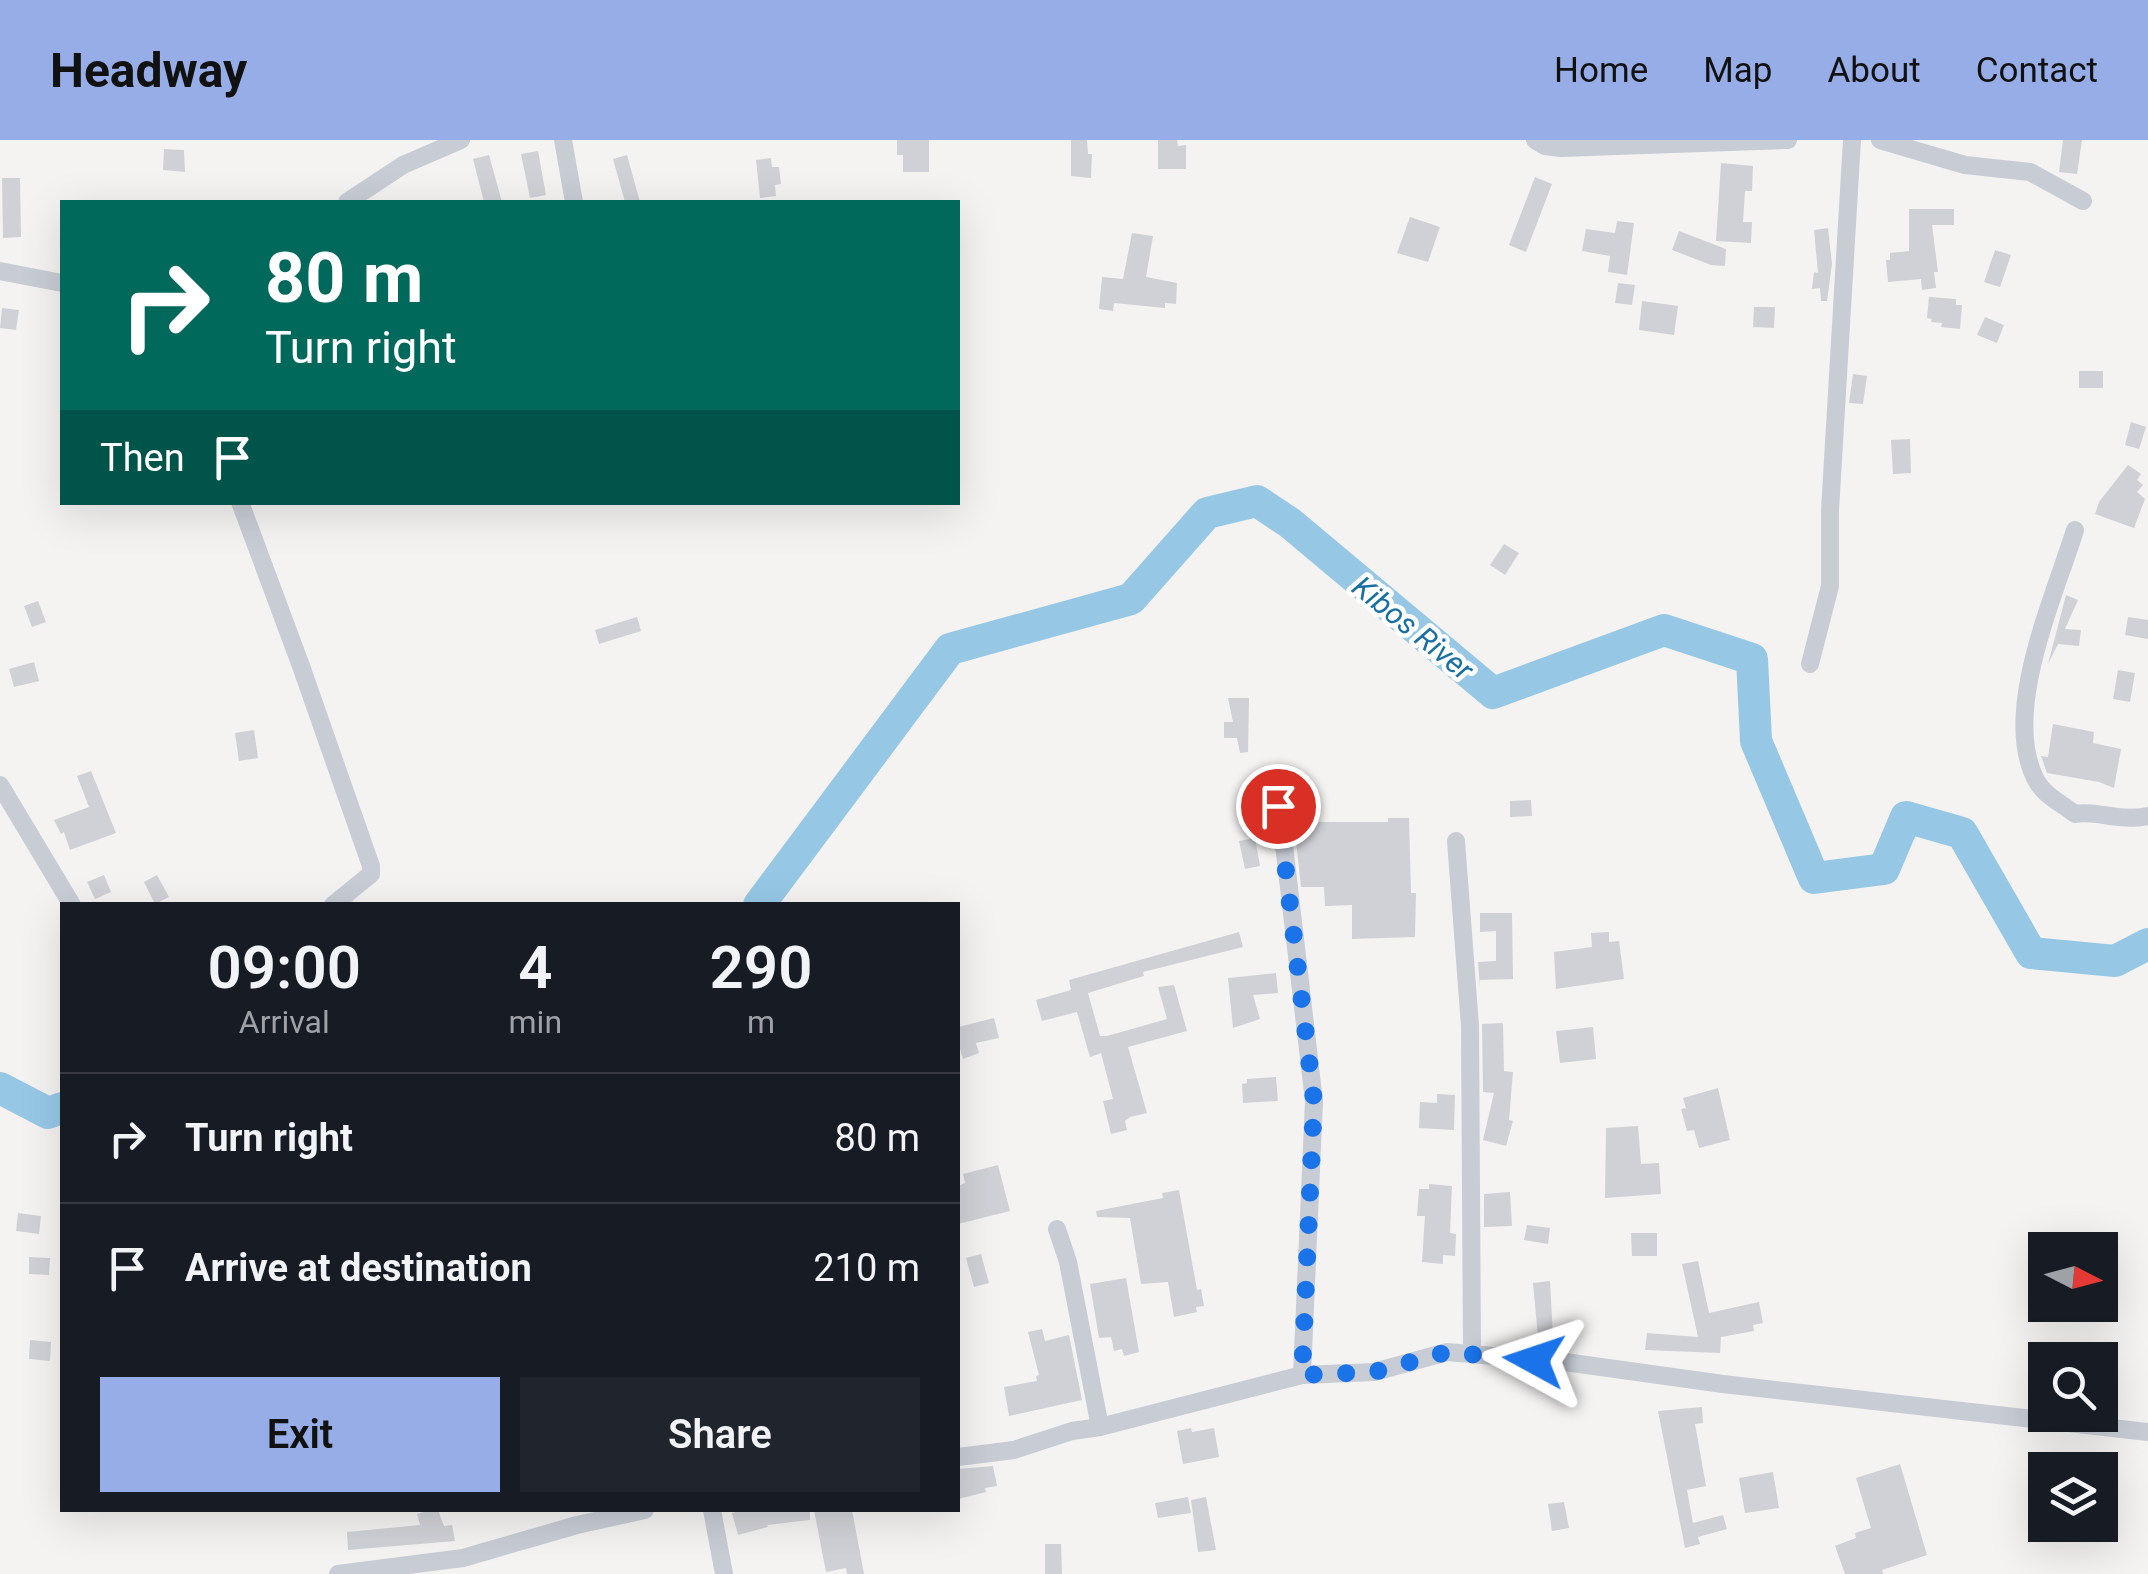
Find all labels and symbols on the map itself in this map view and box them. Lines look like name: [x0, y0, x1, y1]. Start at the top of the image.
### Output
water label: Kibos River: [1346, 569, 1481, 688]
pin: [1236, 764, 1321, 849]
north arrow: [2028, 1232, 2118, 1322]
position arrow: [1482, 1308, 1586, 1412]

